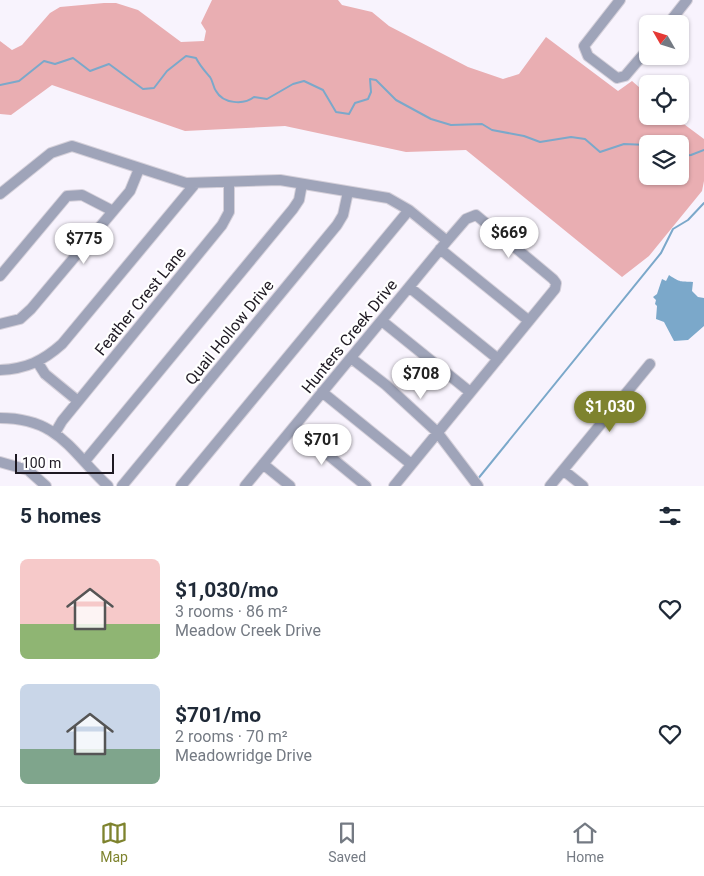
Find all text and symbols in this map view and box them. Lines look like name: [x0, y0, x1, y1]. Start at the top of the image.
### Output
north arrow: [639, 15, 689, 65]
map controls: [639, 15, 689, 185]
button: locate: [639, 75, 689, 125]
button: layers: [639, 135, 689, 185]
pin: $669: [479, 216, 539, 259]
pin: $775: [54, 222, 114, 265]
text: $669: [491, 223, 527, 242]
text: $775: [66, 229, 102, 248]
street label: Feather Crest Lane: [91, 243, 190, 359]
street label: Hunters Creek Drive: [298, 275, 401, 397]
street label: Quail Hollow Drive: [181, 276, 278, 389]
pin: $708: [391, 358, 451, 400]
text: $708: [403, 364, 439, 383]
pin: $1,030: [569, 390, 651, 433]
text: $1,030: [585, 397, 635, 416]
pin: $701: [292, 424, 352, 466]
text: $701: [304, 430, 340, 449]
scale bar: [15, 451, 114, 474]
text: 100 m: [22, 455, 61, 471]
icon: filters: [656, 502, 684, 530]
text: 5 homes: [20, 504, 101, 528]
text: $1,030/mo: [175, 578, 278, 602]
icon: home: [60, 579, 120, 639]
icon: heart: [656, 595, 684, 623]
text: 3 rooms · 86 m²: [175, 602, 288, 621]
text: Meadow Creek Drive: [175, 621, 321, 640]
text: $701/mo: [175, 703, 261, 727]
icon: home: [60, 704, 120, 764]
icon: heart: [656, 720, 684, 748]
text: 2 rooms · 70 m²: [175, 727, 288, 746]
text: Meadowridge Drive: [175, 746, 312, 765]
tab: Map: [100, 819, 128, 865]
tab: Saved: [328, 819, 366, 865]
tab: Home: [566, 819, 604, 865]

